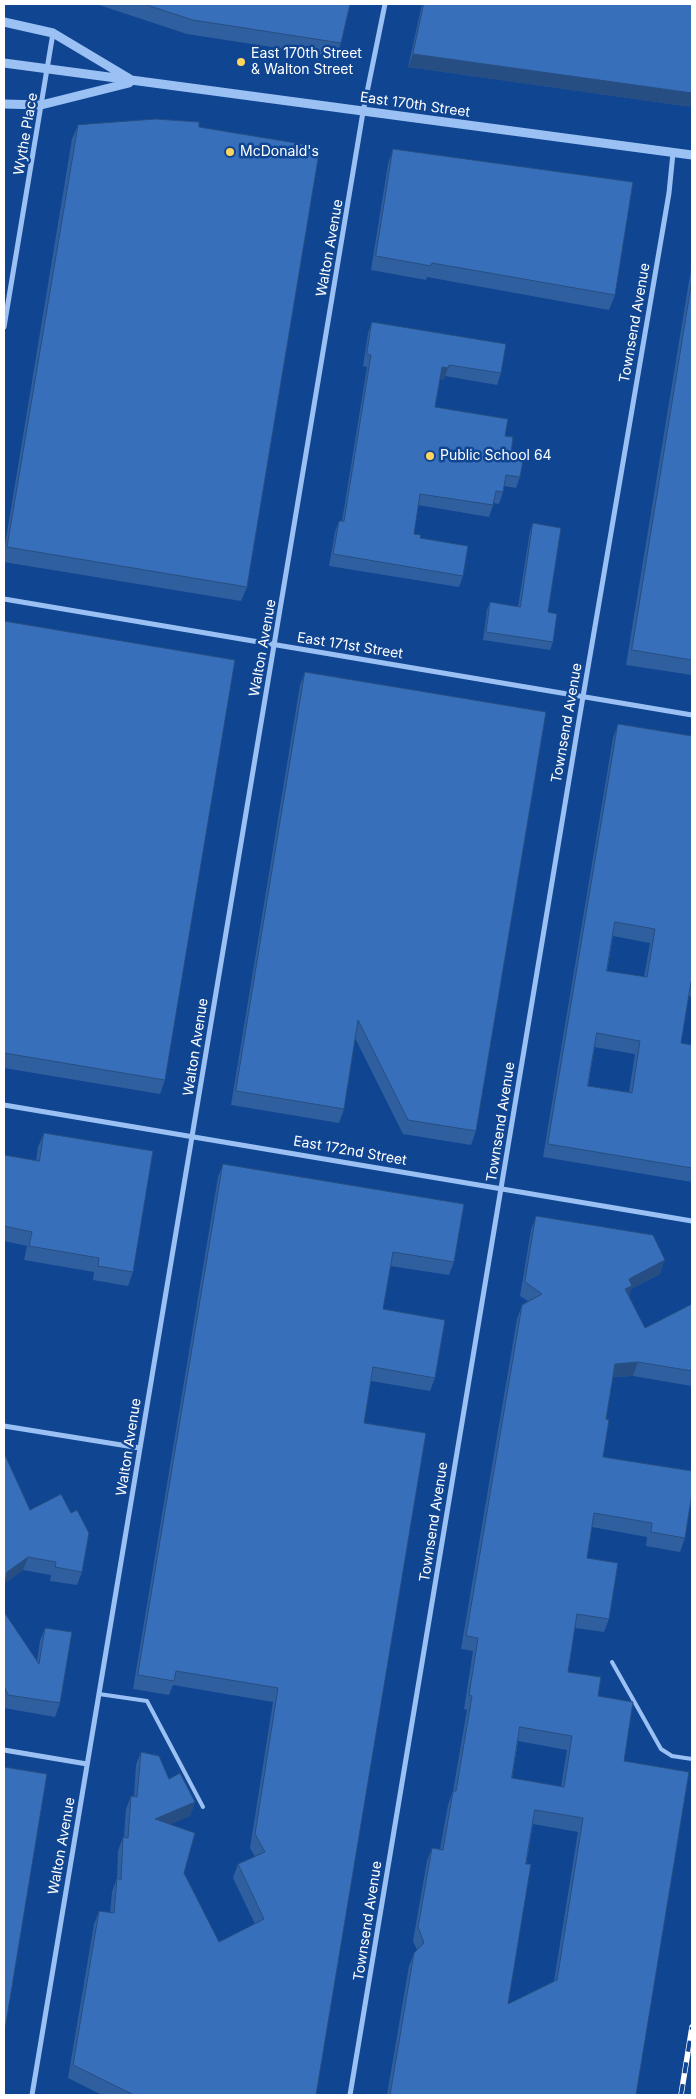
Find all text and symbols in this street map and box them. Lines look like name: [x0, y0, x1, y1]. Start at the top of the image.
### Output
place label: East 170th Street & Walton Street: [251, 46, 362, 78]
marker: East 170th Street & Walton Street: [235, 56, 247, 68]
street label: East 170th Street: [359, 89, 471, 121]
street label: Wythe Place: [11, 92, 41, 176]
place label: McDonald's: [240, 144, 319, 160]
marker: McDonald's: [224, 146, 236, 158]
street label: Walton Avenue: [313, 198, 347, 298]
street label: Townsend Avenue: [616, 262, 654, 384]
place label: Public School 64: [440, 448, 552, 464]
marker: Public School 64: [424, 450, 436, 462]
street label: Walton Avenue: [246, 598, 280, 698]
street label: East 171st Street: [296, 629, 404, 663]
street label: Townsend Avenue: [548, 662, 586, 784]
street label: Walton Avenue: [180, 997, 212, 1097]
street label: Townsend Avenue: [483, 1061, 519, 1183]
street label: East 172nd Street: [292, 1133, 408, 1169]
street label: Walton Avenue: [113, 1397, 145, 1497]
street label: Townsend Avenue: [416, 1461, 452, 1583]
street label: Walton Avenue: [45, 1796, 79, 1896]
street label: Townsend Avenue: [350, 1860, 386, 1982]

